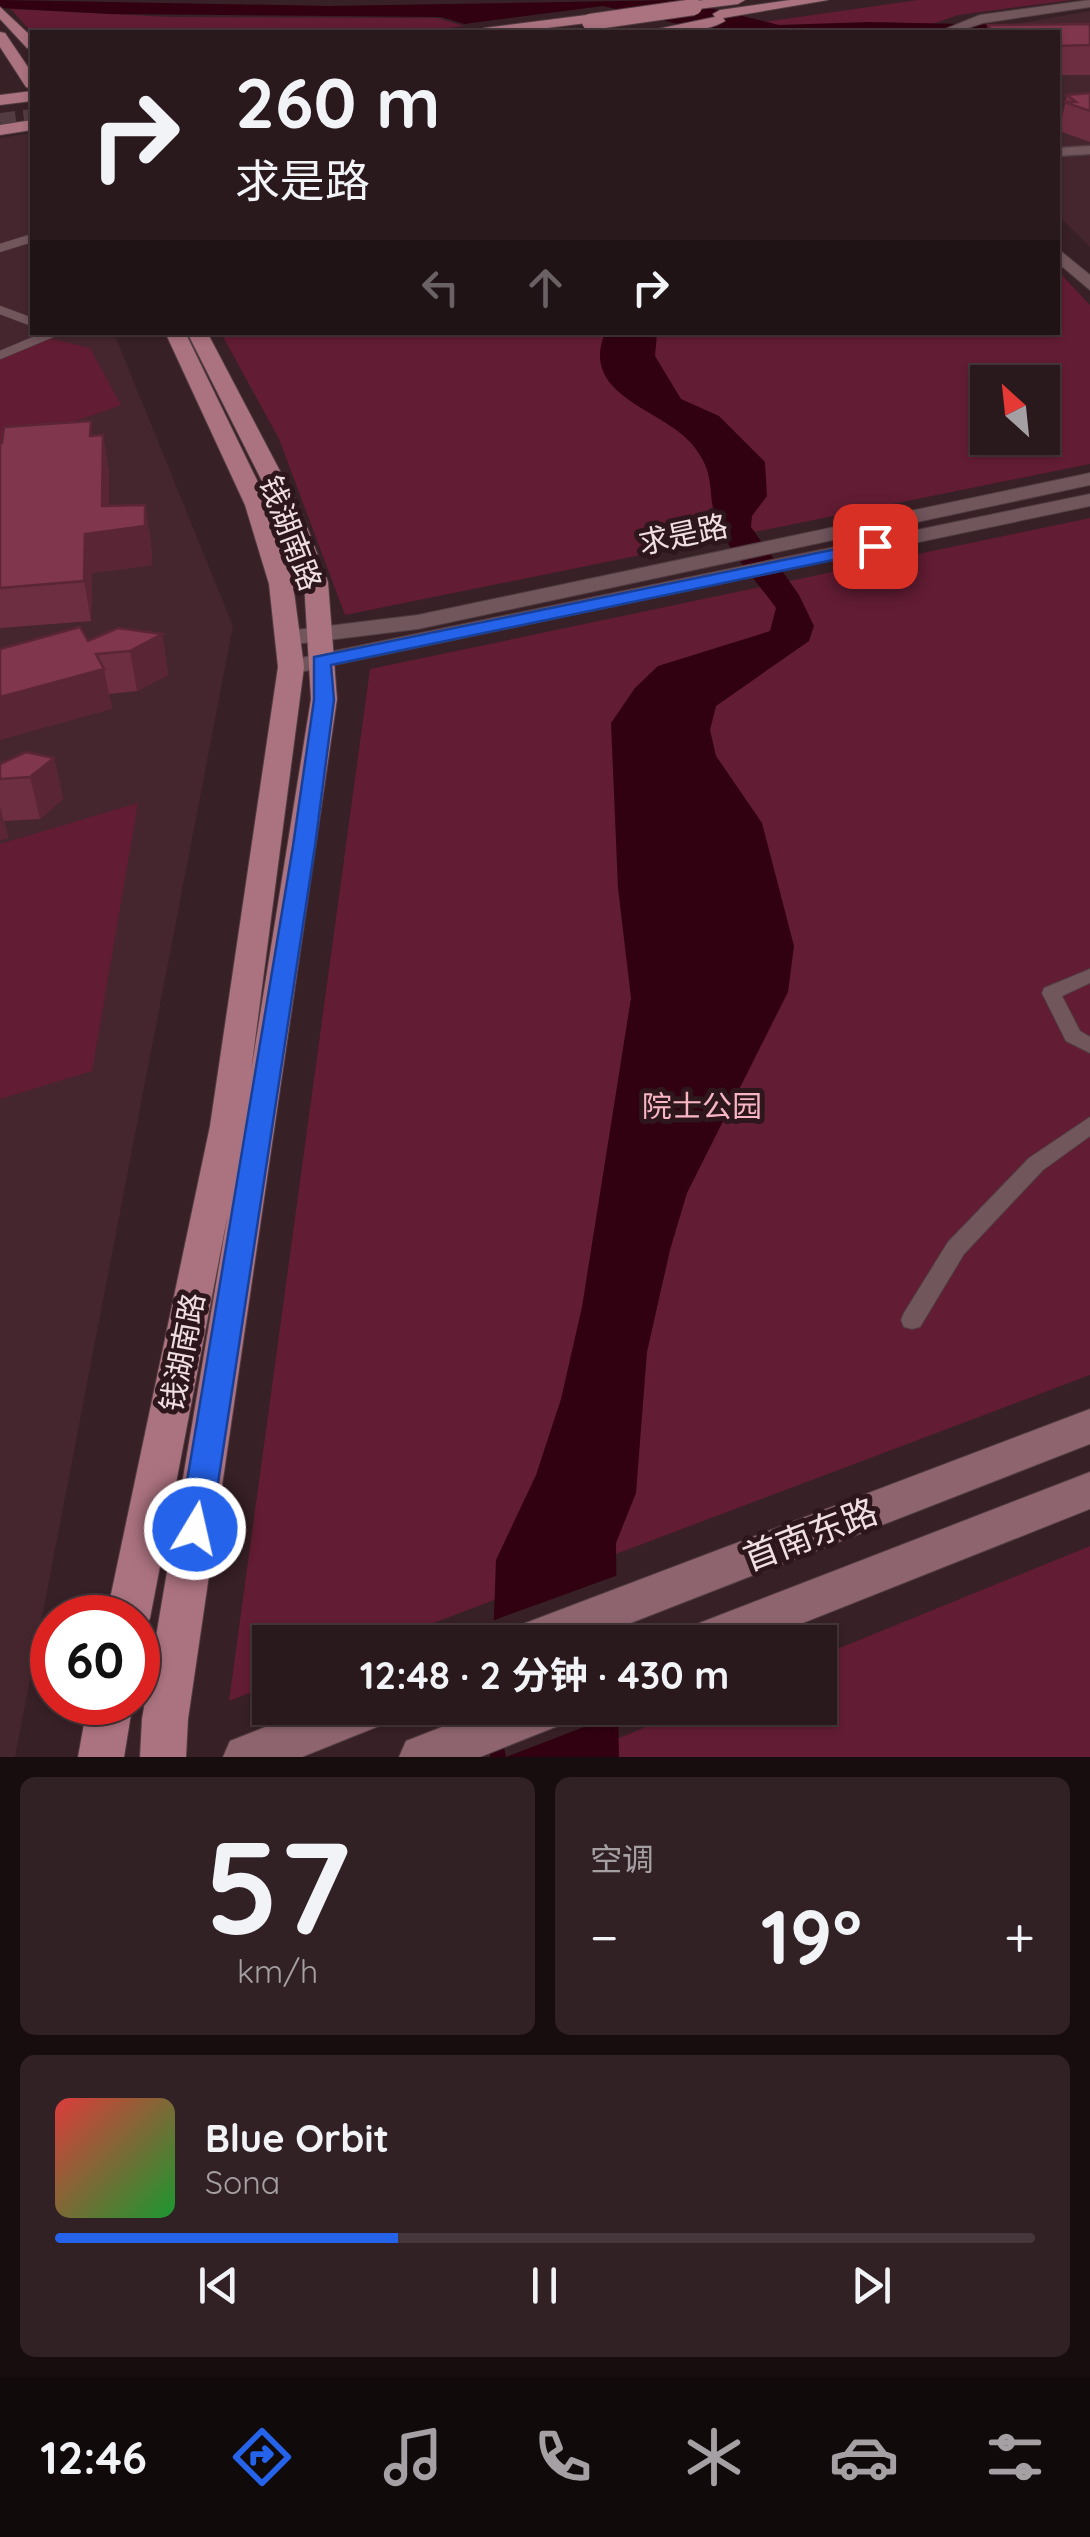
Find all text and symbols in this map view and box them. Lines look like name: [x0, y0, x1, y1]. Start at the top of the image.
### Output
text: 260 m: [235, 58, 441, 146]
icon: right: [70, 70, 200, 200]
text: 求是路: [235, 152, 370, 208]
icon: left: [413, 260, 468, 315]
icon: ahead: [518, 260, 573, 315]
icon: right: [623, 260, 678, 315]
north arrow: [970, 365, 1060, 455]
map controls: [970, 365, 1060, 455]
street label: 钱湖南路: [252, 470, 330, 596]
pin: [833, 504, 918, 589]
street label: 求是路: [635, 506, 731, 562]
icon: arrive: [848, 519, 903, 574]
park label: 院士公园: [642, 1087, 762, 1125]
street label: 钱湖南路: [152, 1289, 212, 1415]
position arrow: [143, 1477, 247, 1581]
street label: 首南东路: [737, 1488, 883, 1580]
speed limit sign: 60: [30, 1595, 160, 1725]
text: 12:48 · 2 分钟 · 430 m: [360, 1651, 729, 1699]
text: 57: [204, 1804, 351, 1967]
text: 空调: [590, 1839, 654, 1879]
text: 19°: [761, 1889, 862, 1983]
text: −: [590, 1902, 619, 1971]
text: +: [1004, 1902, 1035, 1971]
text: km/h: [237, 1951, 318, 1991]
text: Blue Orbit: [205, 2114, 389, 2162]
text: Sona: [205, 2162, 280, 2202]
icon: previous: [191, 2258, 246, 2313]
icon: pause: [517, 2258, 572, 2313]
icon: next: [844, 2258, 899, 2313]
icon: directions: [227, 2422, 297, 2492]
icon: music: [378, 2422, 448, 2492]
icon: phone: [528, 2422, 598, 2492]
icon: climate: [679, 2422, 749, 2492]
icon: car: [829, 2422, 899, 2492]
icon: filters: [980, 2422, 1050, 2492]
text: 12:46: [40, 2429, 147, 2485]

